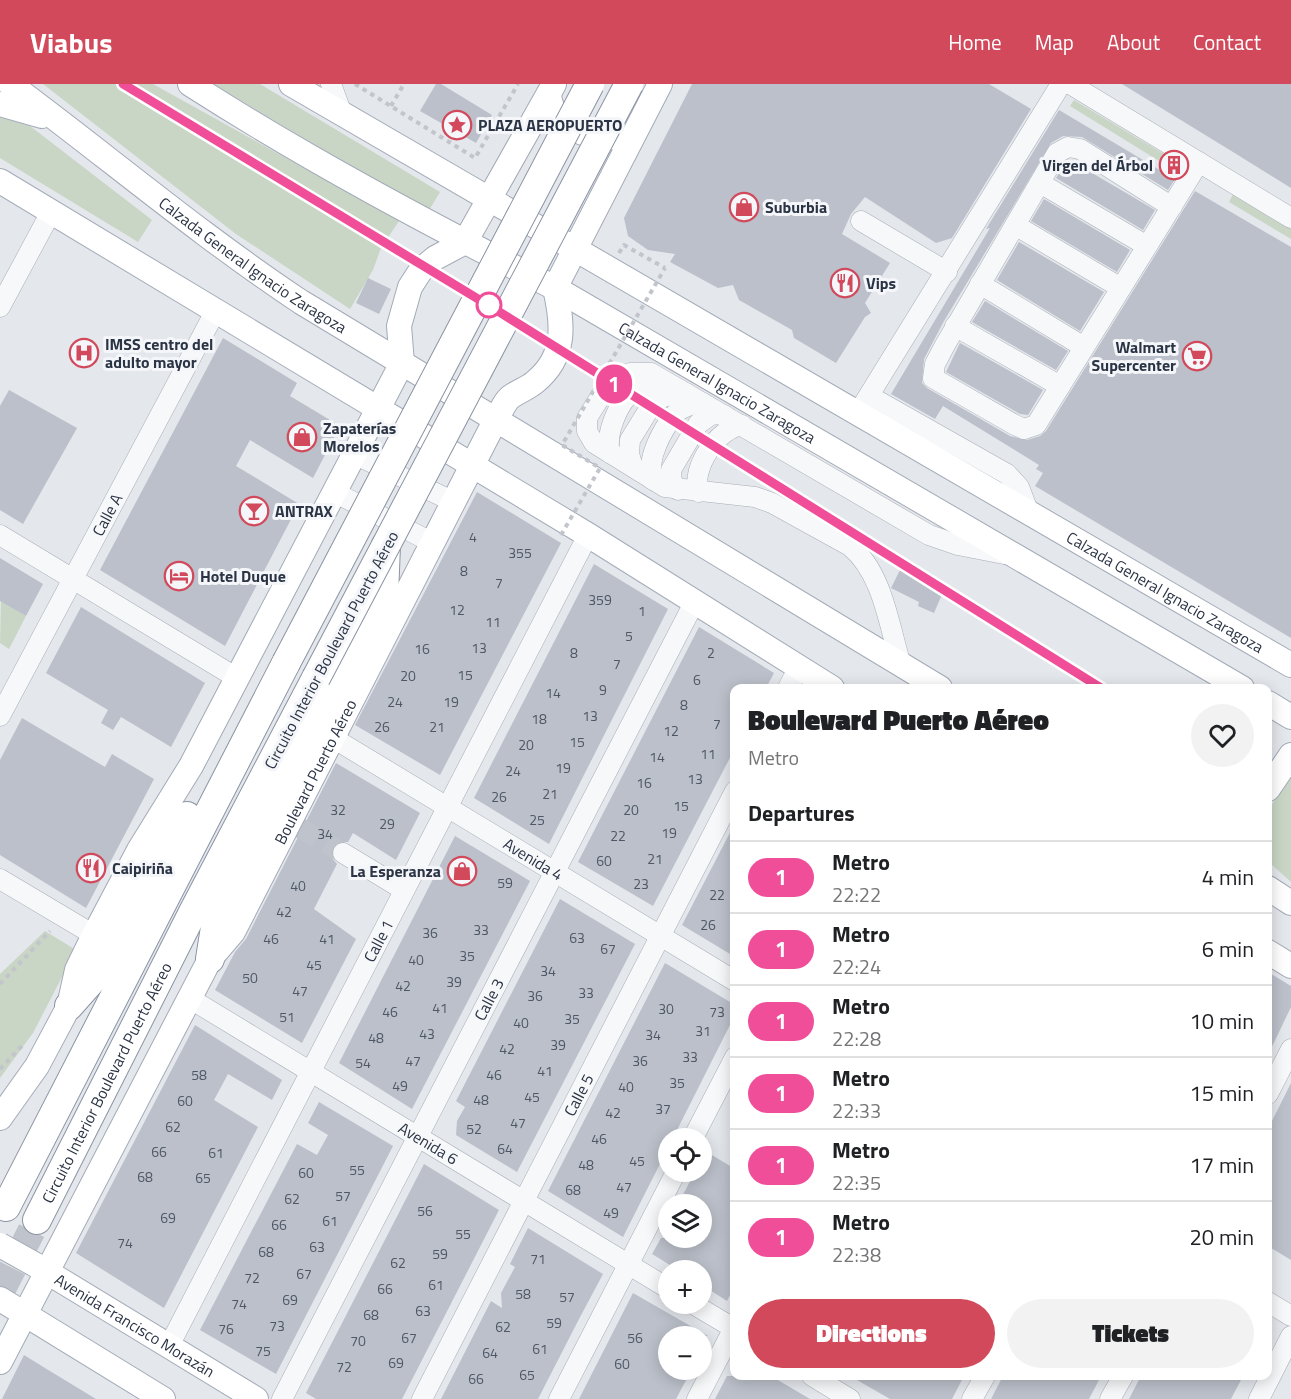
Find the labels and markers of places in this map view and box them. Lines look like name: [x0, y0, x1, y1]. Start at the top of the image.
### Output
place icon: PLAZA AEROPUERTO: [441, 109, 473, 141]
place label: PLAZA AEROPUERTO: [478, 113, 623, 137]
building icon: Virgen del Árbol: [1158, 149, 1190, 181]
place label: Virgen del Árbol: [1042, 153, 1153, 177]
shop icon: Suburbia: [728, 191, 760, 223]
place label: Suburbia: [765, 195, 827, 219]
restaurant icon: Vips: [829, 267, 861, 299]
place label: Vips: [866, 271, 896, 295]
unlabelled marker: [476, 292, 502, 318]
place label: IMSS centro del adulto mayor: [105, 332, 213, 374]
place label: Walmart Supercenter: [1092, 335, 1176, 377]
hospital icon: IMSS centro del adulto mayor: [68, 337, 100, 369]
supermarket icon: Walmart Supercenter: [1181, 340, 1213, 372]
place label: Zapaterías Morelos: [323, 416, 396, 458]
shop icon: Zapaterías Morelos: [286, 421, 318, 453]
bar icon: ANTRAX: [238, 495, 270, 527]
place label: ANTRAX: [275, 499, 333, 523]
hotel icon: Hotel Duque: [163, 560, 195, 592]
place label: Hotel Duque: [200, 564, 286, 588]
restaurant icon: Caipiriña: [75, 852, 107, 884]
shop icon: La Esperanza: [446, 855, 478, 887]
place label: Caipiriña: [112, 856, 173, 880]
place label: La Esperanza: [350, 859, 441, 883]

